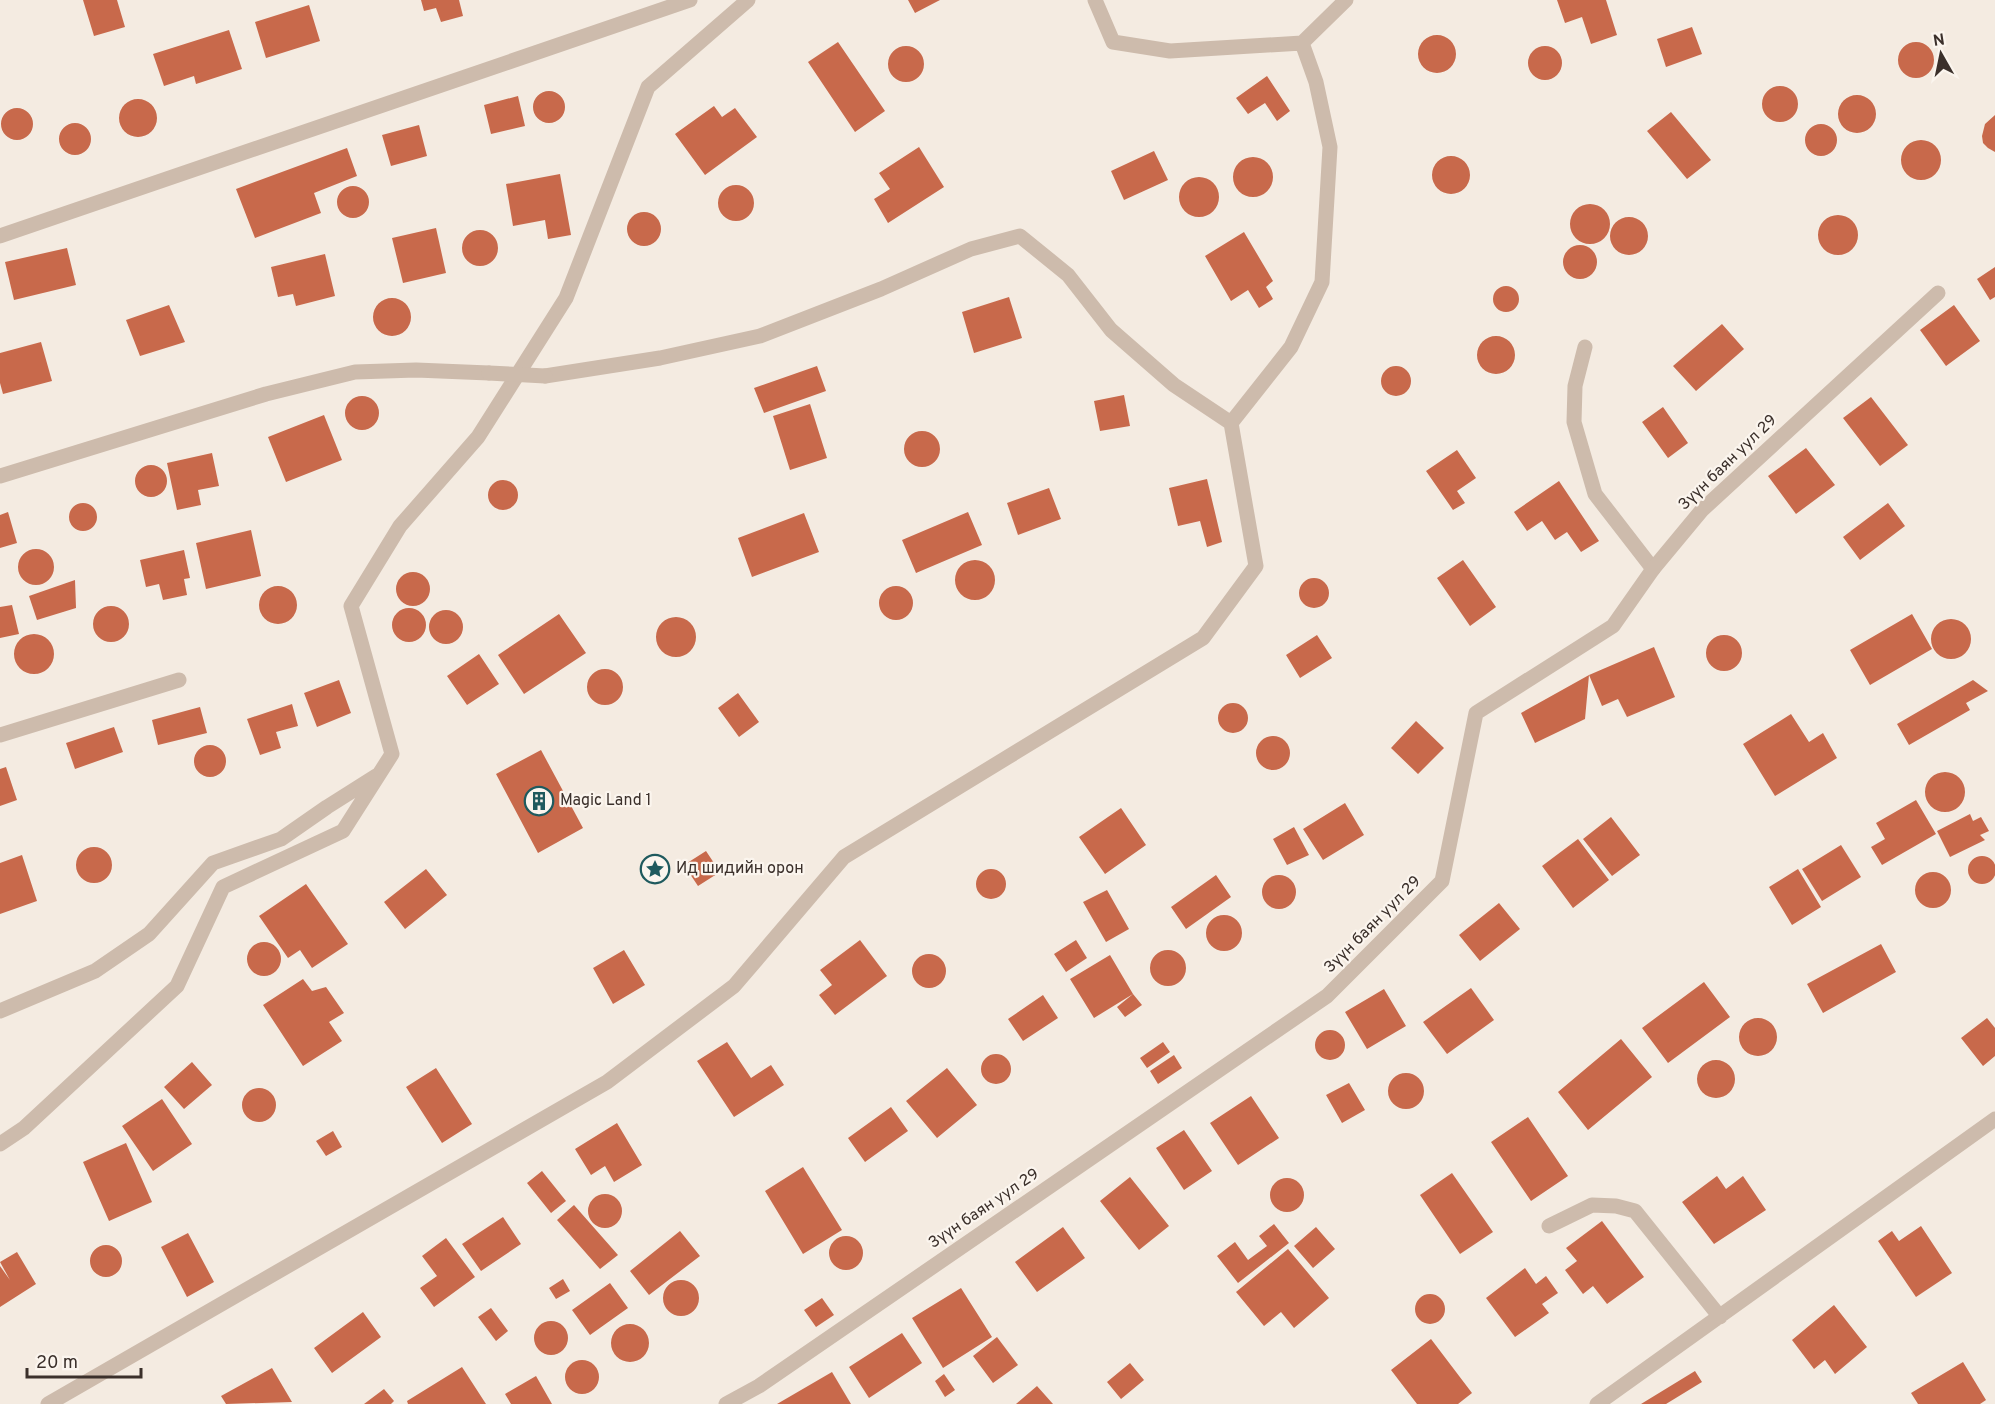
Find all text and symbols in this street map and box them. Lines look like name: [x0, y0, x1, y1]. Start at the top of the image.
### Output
north arrow: [1911, 24, 1971, 84]
text: N: [1932, 30, 1946, 52]
street label: Зүүн баян уул 29: [1675, 411, 1781, 515]
building icon: Magic Land 1: [523, 785, 555, 817]
place label: Magic Land 1: [560, 791, 651, 811]
place icon: Ид шидийн орон: [639, 853, 671, 885]
place label: Ид шидийн орон: [676, 859, 804, 879]
street label: Зүүн баян уул 29: [1320, 872, 1426, 978]
street label: Зүүн баян уул 29: [925, 1165, 1043, 1253]
scale bar: [27, 1341, 141, 1379]
text: 20 m: [36, 1352, 78, 1375]

